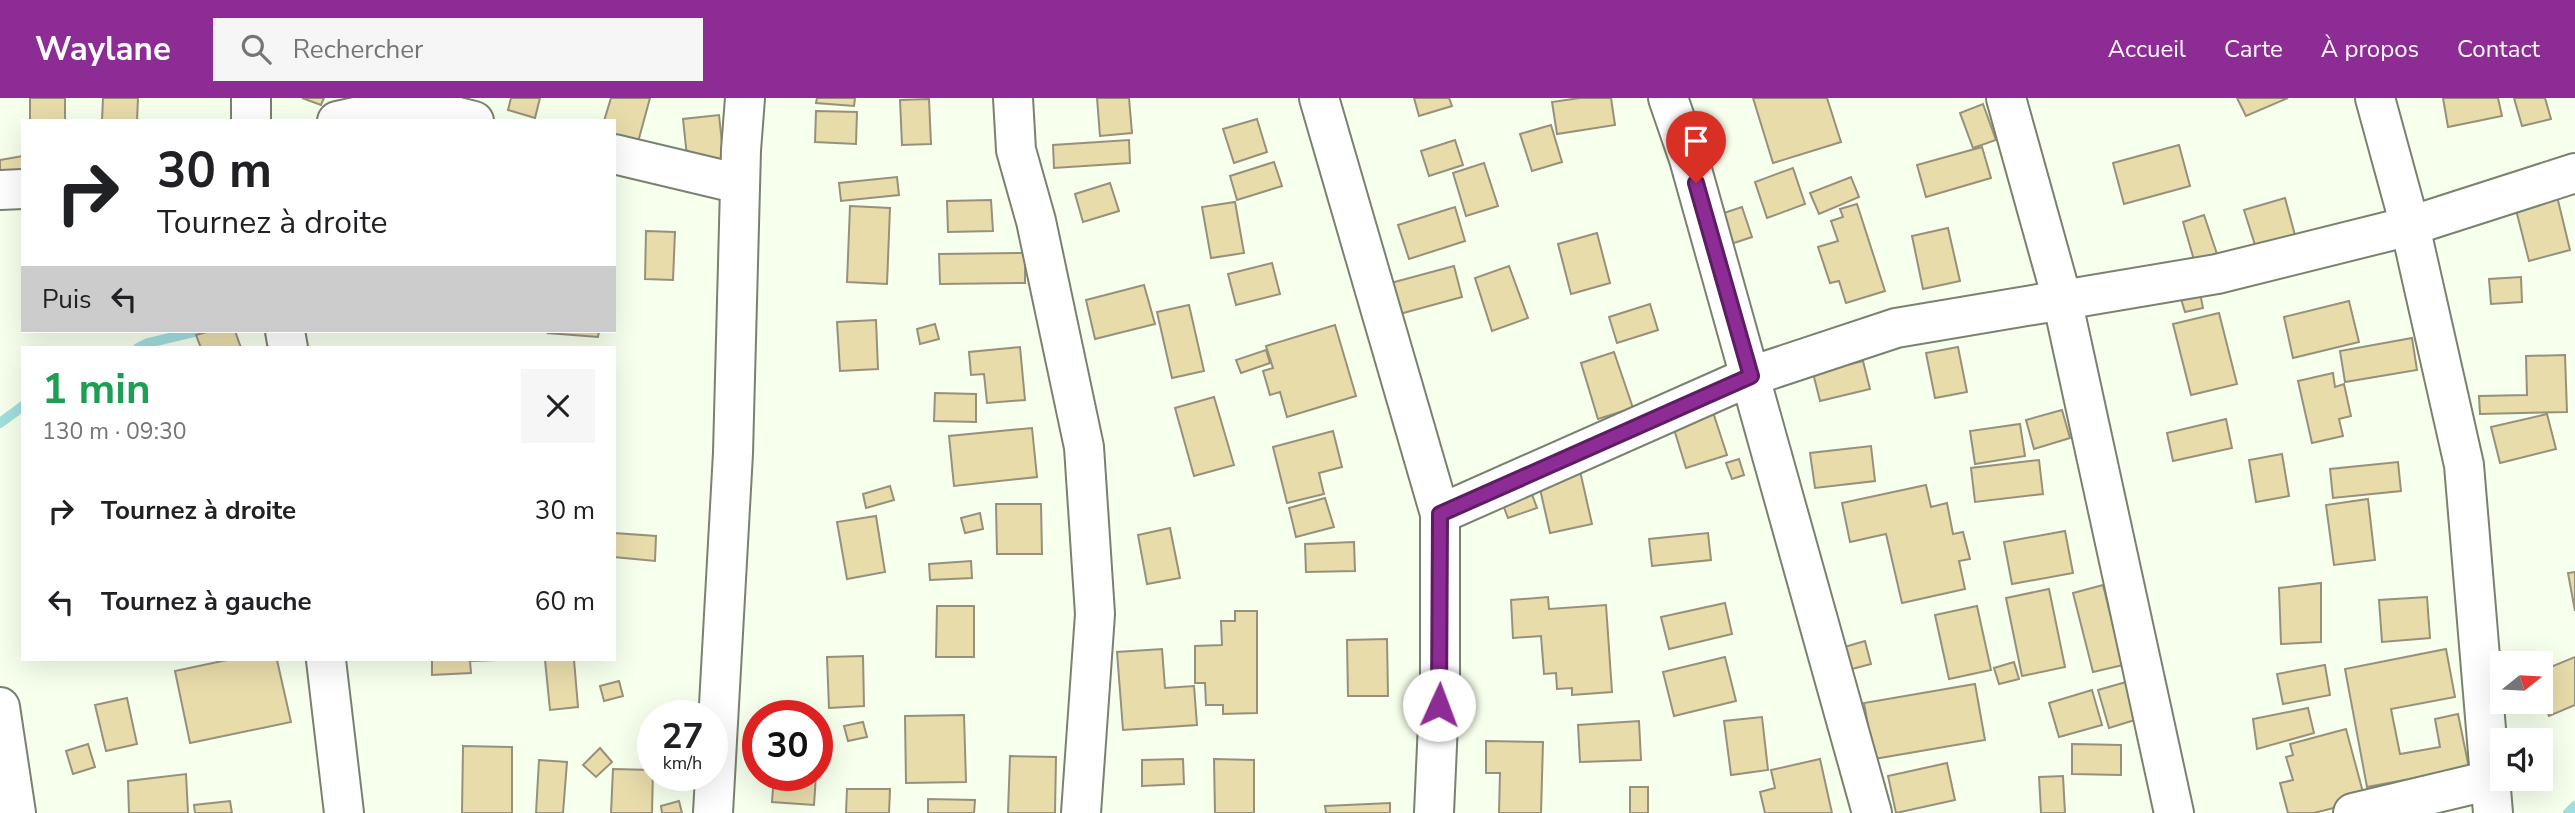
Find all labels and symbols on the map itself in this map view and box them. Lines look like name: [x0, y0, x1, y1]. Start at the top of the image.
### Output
pin: [1666, 111, 1726, 183]
north arrow: [2490, 651, 2553, 714]
position arrow: [1402, 668, 1476, 742]
speed limit sign: 30: [742, 700, 833, 791]

